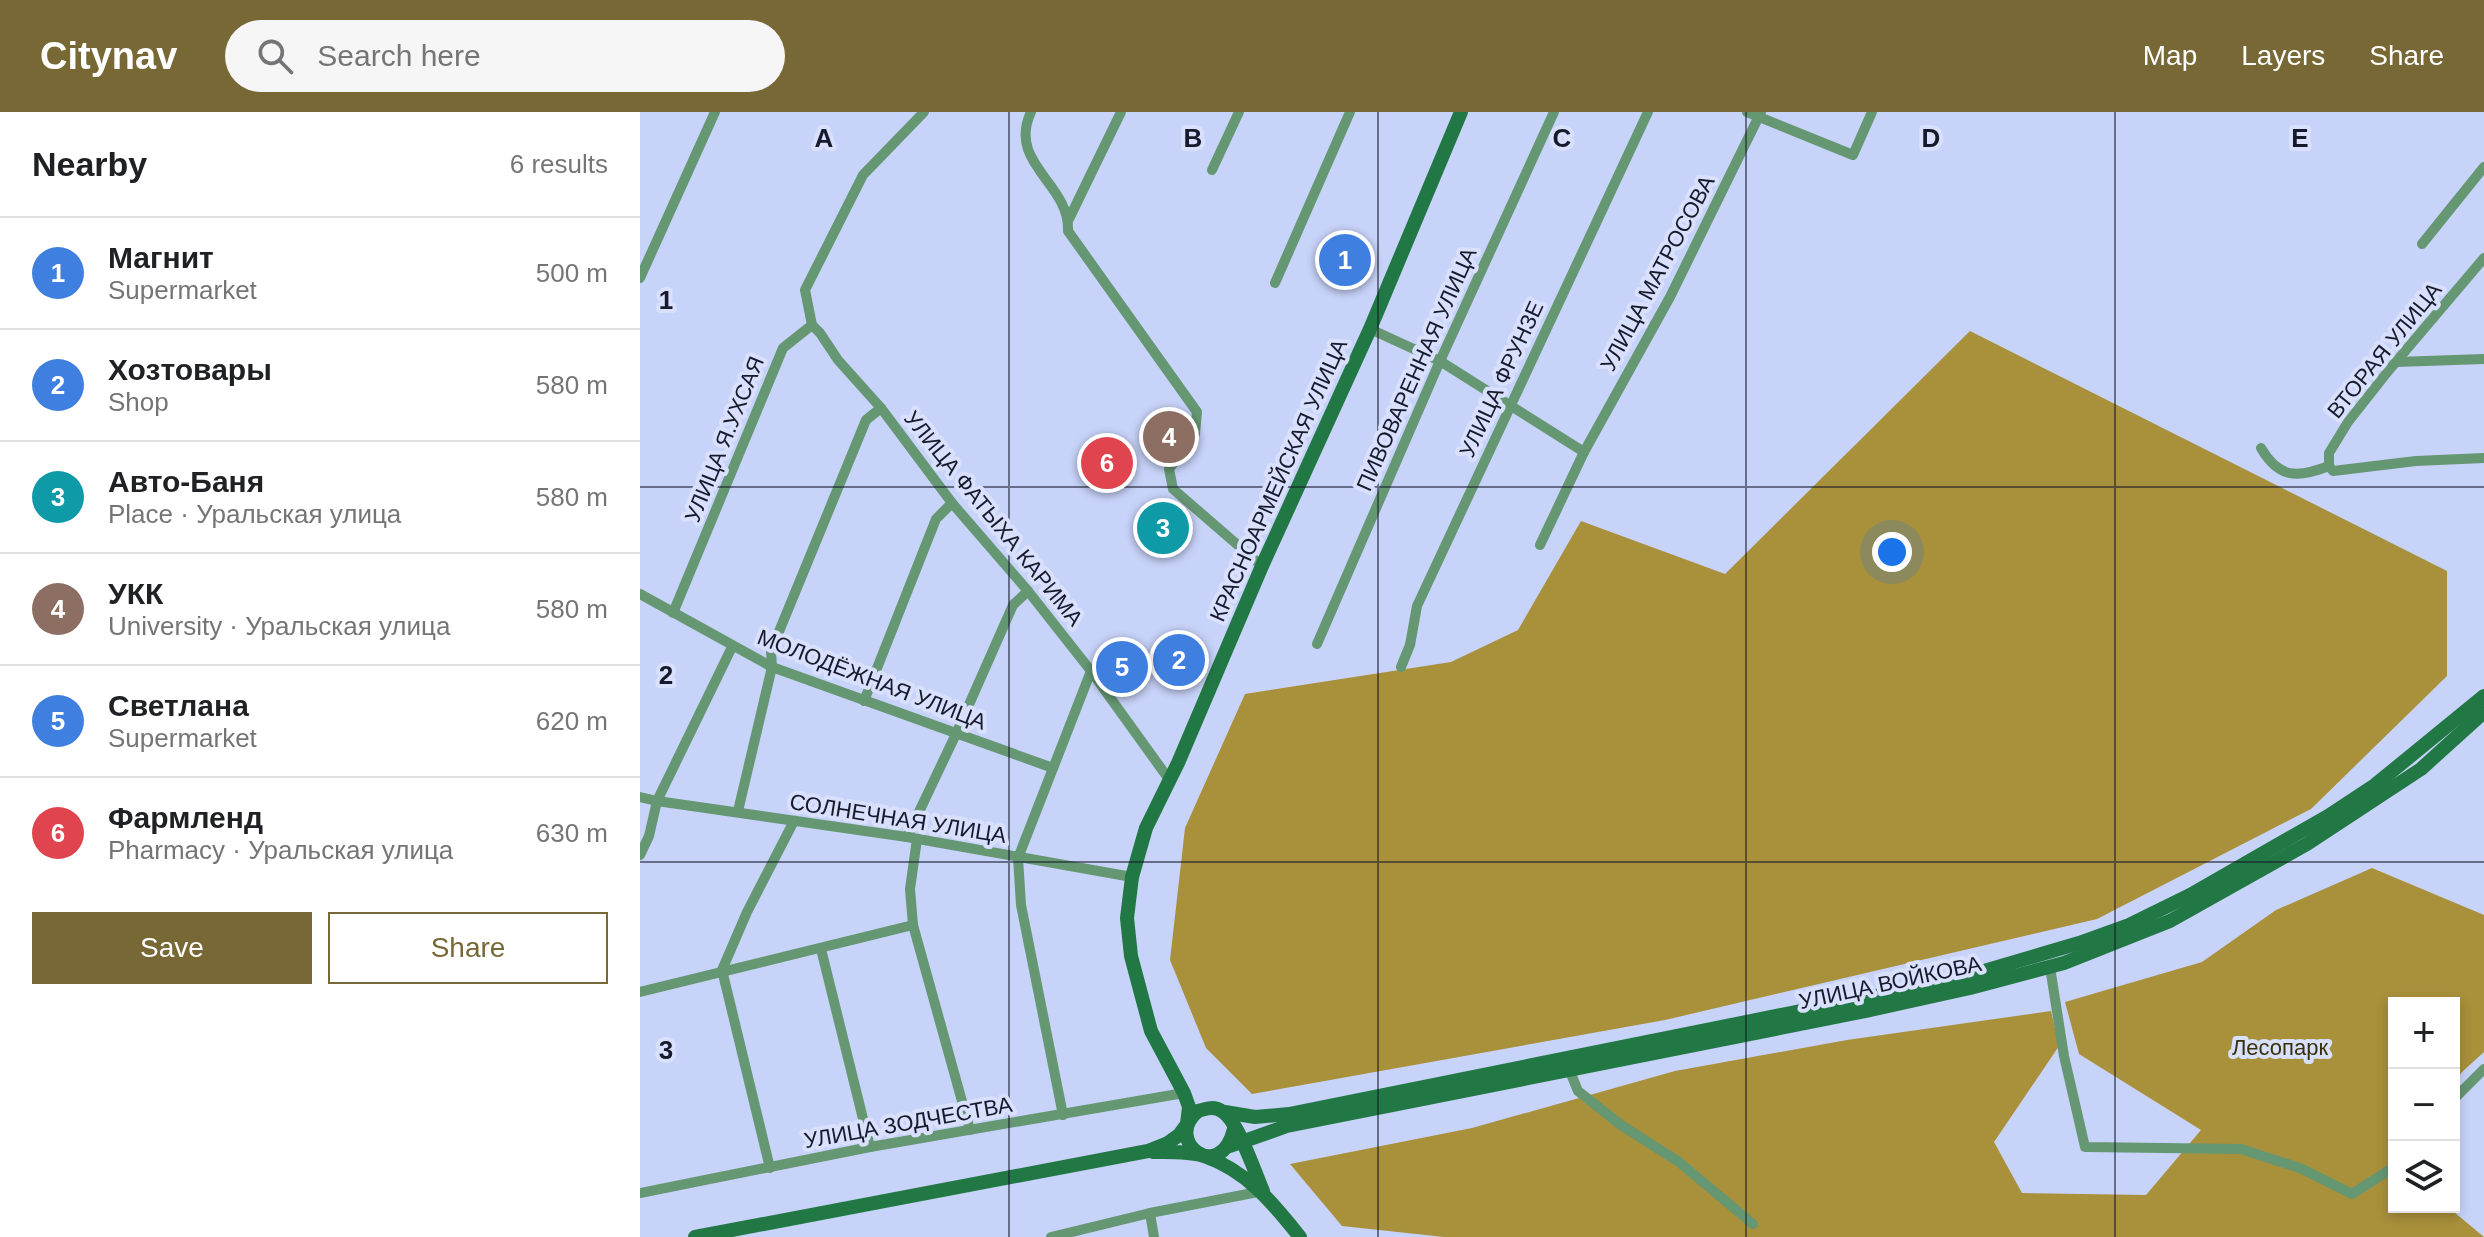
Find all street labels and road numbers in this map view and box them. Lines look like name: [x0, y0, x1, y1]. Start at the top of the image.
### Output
street label: УЛИЦА МАТРОСОВА: [1595, 171, 1720, 375]
street label: ПИВОВАРЕННАЯ УЛИЦА: [1351, 243, 1482, 495]
street label: ВТОРАЯ УЛИЦА: [2322, 277, 2447, 423]
street label: УЛИЦА ФРУНЗЕ: [1454, 297, 1549, 461]
street label: КРАСНОАРМЕЙСКАЯ УЛИЦА: [1205, 335, 1352, 625]
street label: УЛИЦА Я.УХСАЯ: [680, 353, 769, 526]
street label: УЛИЦА ФАТЫХА КАРИМА: [899, 406, 1088, 631]
street label: МОЛОДЁЖНАЯ УЛИЦА: [754, 624, 990, 735]
street label: СОЛНЕЧНАЯ УЛИЦА: [788, 789, 1008, 848]
street label: УЛИЦА ВОЙКОВА: [1797, 951, 1984, 1014]
street label: УЛИЦА ЗОДЧЕСТВА: [802, 1092, 1014, 1153]

